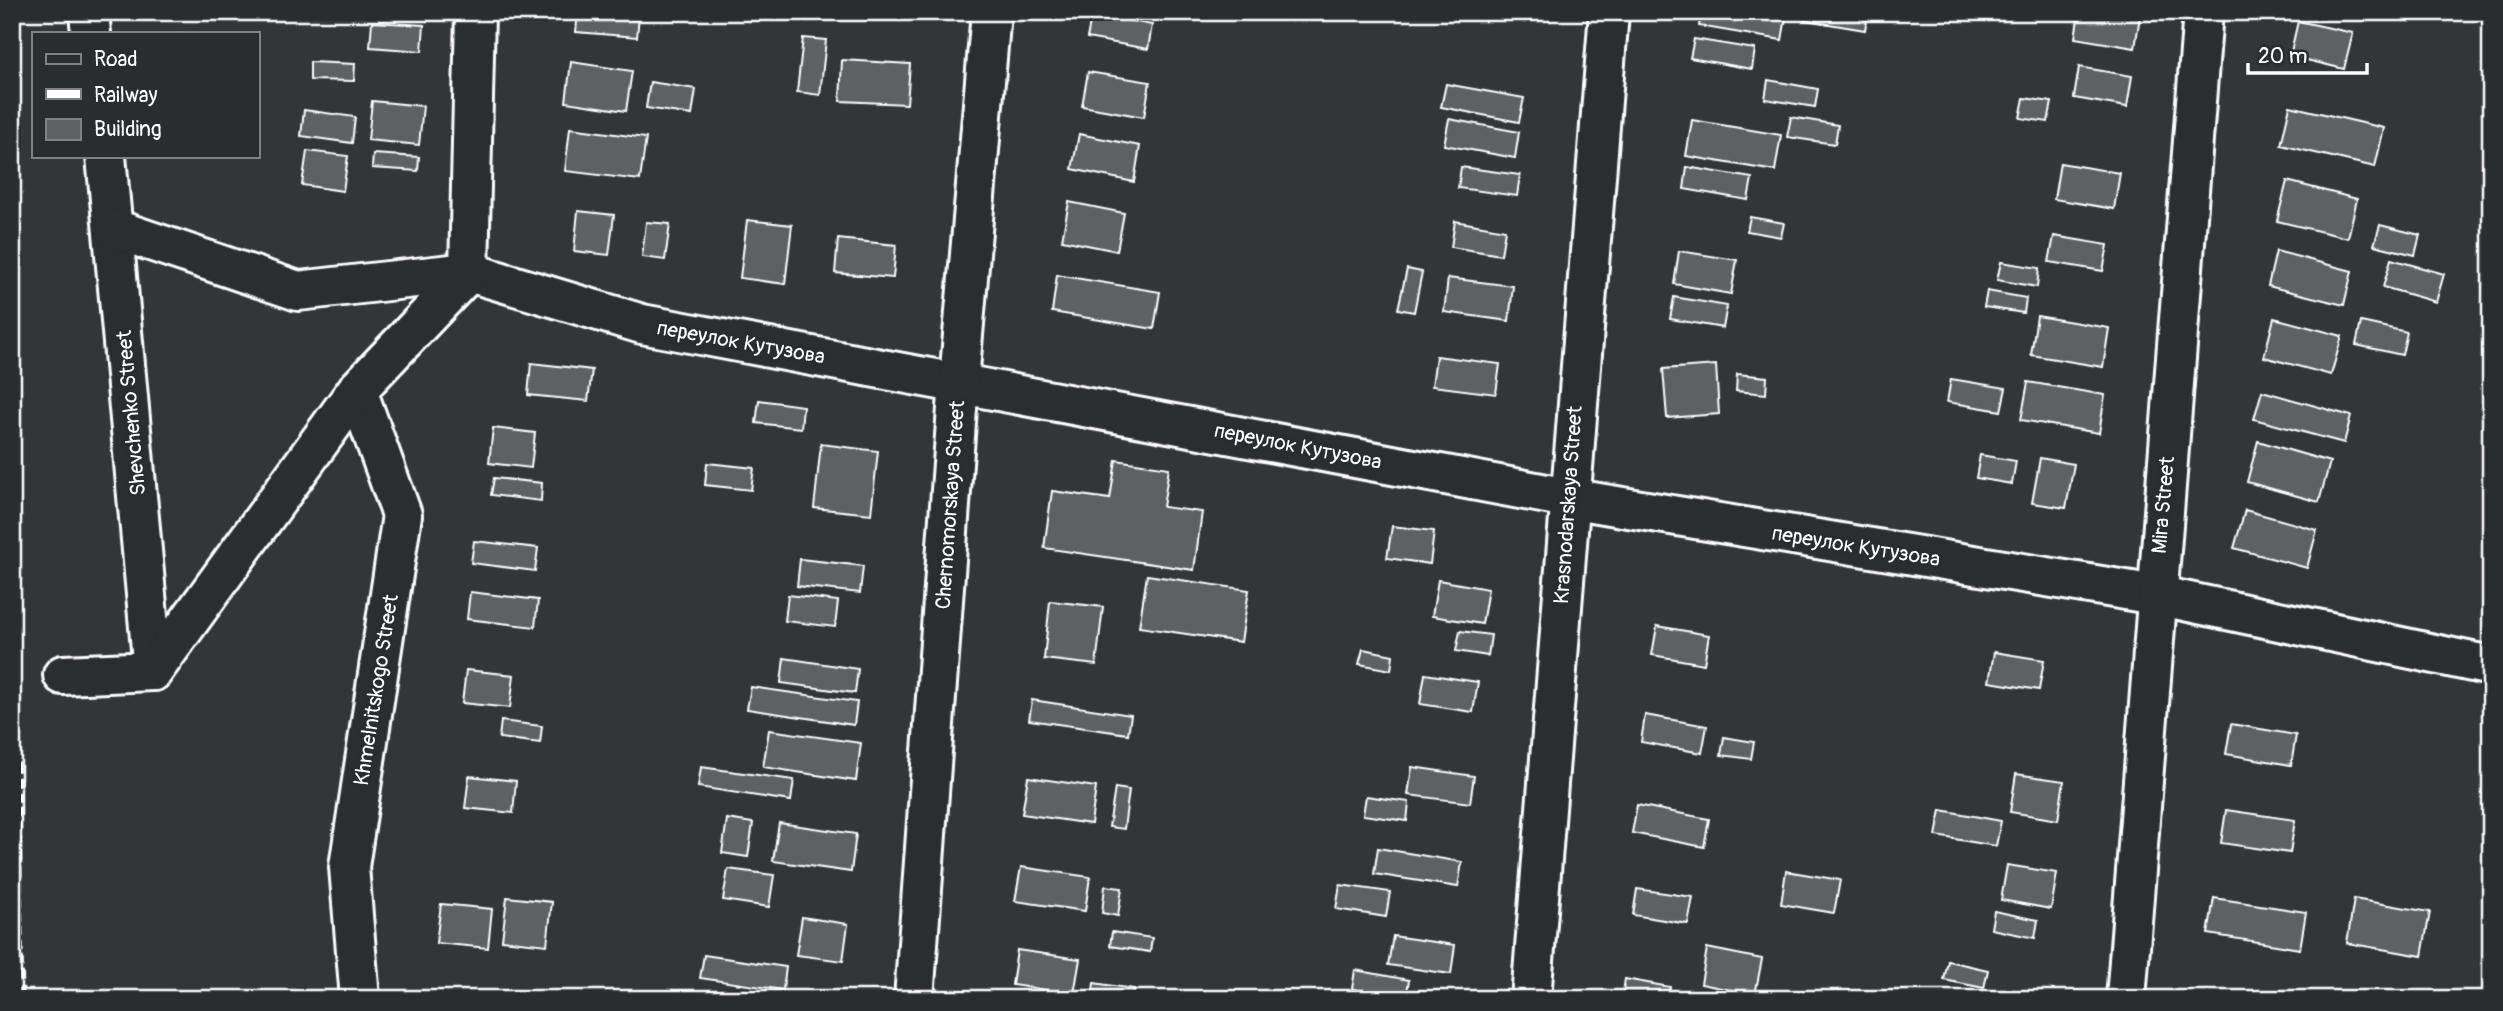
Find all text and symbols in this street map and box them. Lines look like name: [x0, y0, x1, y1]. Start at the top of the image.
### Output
legend: [32, 32, 259, 158]
scale bar: [2248, 32, 2366, 76]
text: 20 m: [2258, 43, 2307, 70]
text: Road: [94, 46, 138, 73]
text: Railway: [94, 82, 158, 109]
text: Building: [94, 116, 161, 143]
street label: переулок Кутузова: [655, 314, 827, 371]
street label: Shevchenko Street: [111, 329, 152, 497]
street label: Chernomorskaya Street: [930, 399, 971, 610]
street label: Krasnodarskaya Street: [1548, 404, 1589, 605]
street label: переулок Кутузова: [1212, 417, 1384, 476]
street label: Mira Street: [2146, 455, 2181, 555]
street label: переулок Кутузова: [1770, 520, 1942, 573]
street label: Khmelnitskogo Street: [348, 592, 405, 788]

